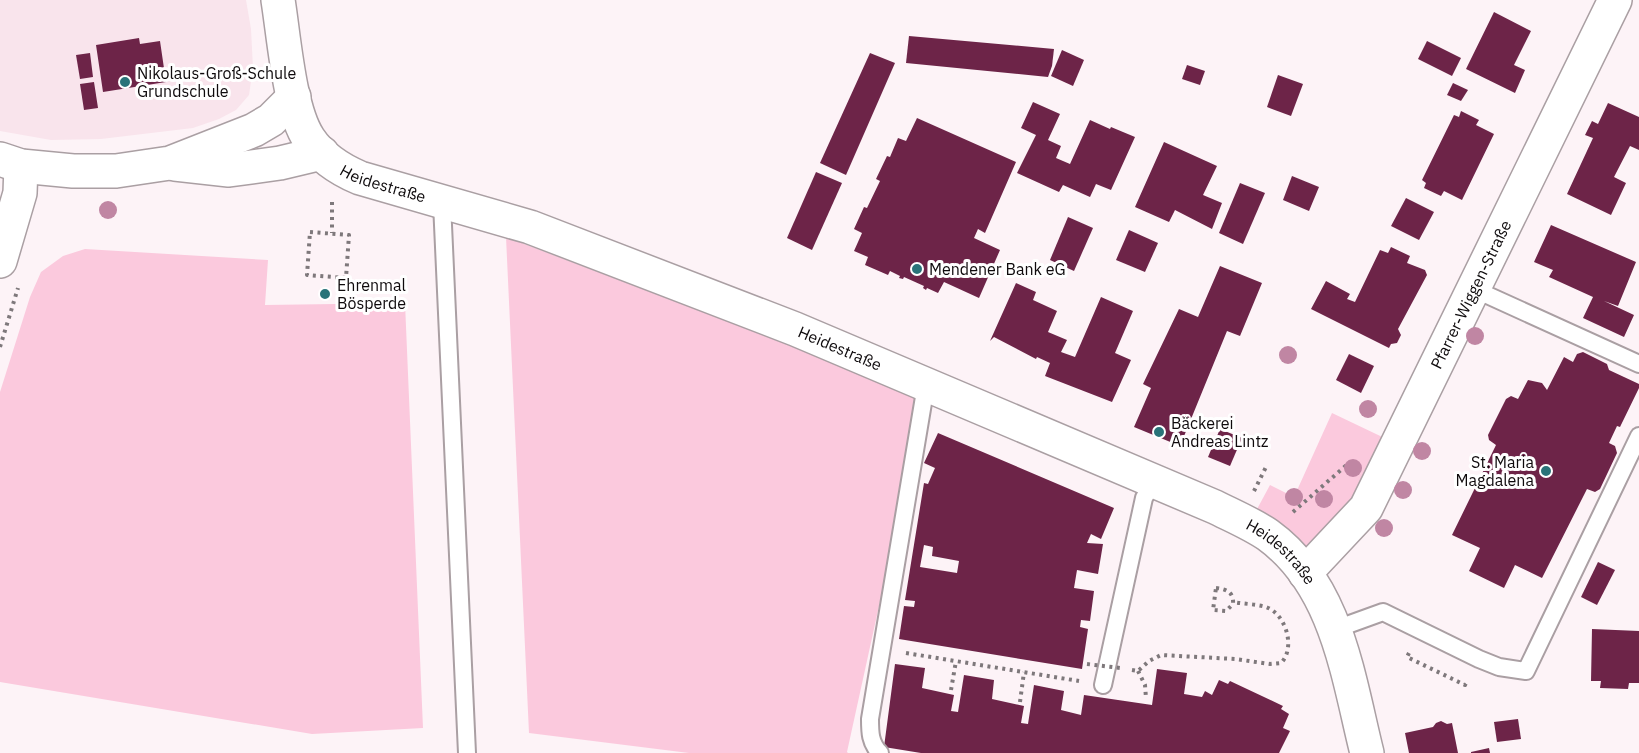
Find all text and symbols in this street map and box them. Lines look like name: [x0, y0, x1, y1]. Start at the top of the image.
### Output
place label: Nikolaus-Groß-Schule Grundschule: [137, 63, 296, 101]
marker: Nikolaus-Groß-Schule Grundschule: [118, 75, 132, 89]
street label: Heidestraße: [337, 160, 428, 207]
street label: Pfarrer-Wiggen-Straße: [1426, 217, 1516, 372]
place label: Mendener Bank eG: [929, 259, 1066, 279]
marker: Mendener Bank eG: [910, 262, 924, 276]
place label: Ehrenmal Bösperde: [337, 275, 406, 313]
marker: Ehrenmal Bösperde: [318, 287, 332, 301]
street label: Heidestraße: [795, 321, 885, 375]
place label: Bäckerei Andreas Lintz: [1171, 413, 1268, 451]
marker: Bäckerei Andreas Lintz: [1152, 425, 1166, 439]
place label: St. Maria Magdalena: [1456, 452, 1534, 490]
marker: St. Maria Magdalena: [1539, 464, 1553, 478]
street label: Heidestraße: [1243, 514, 1320, 588]

